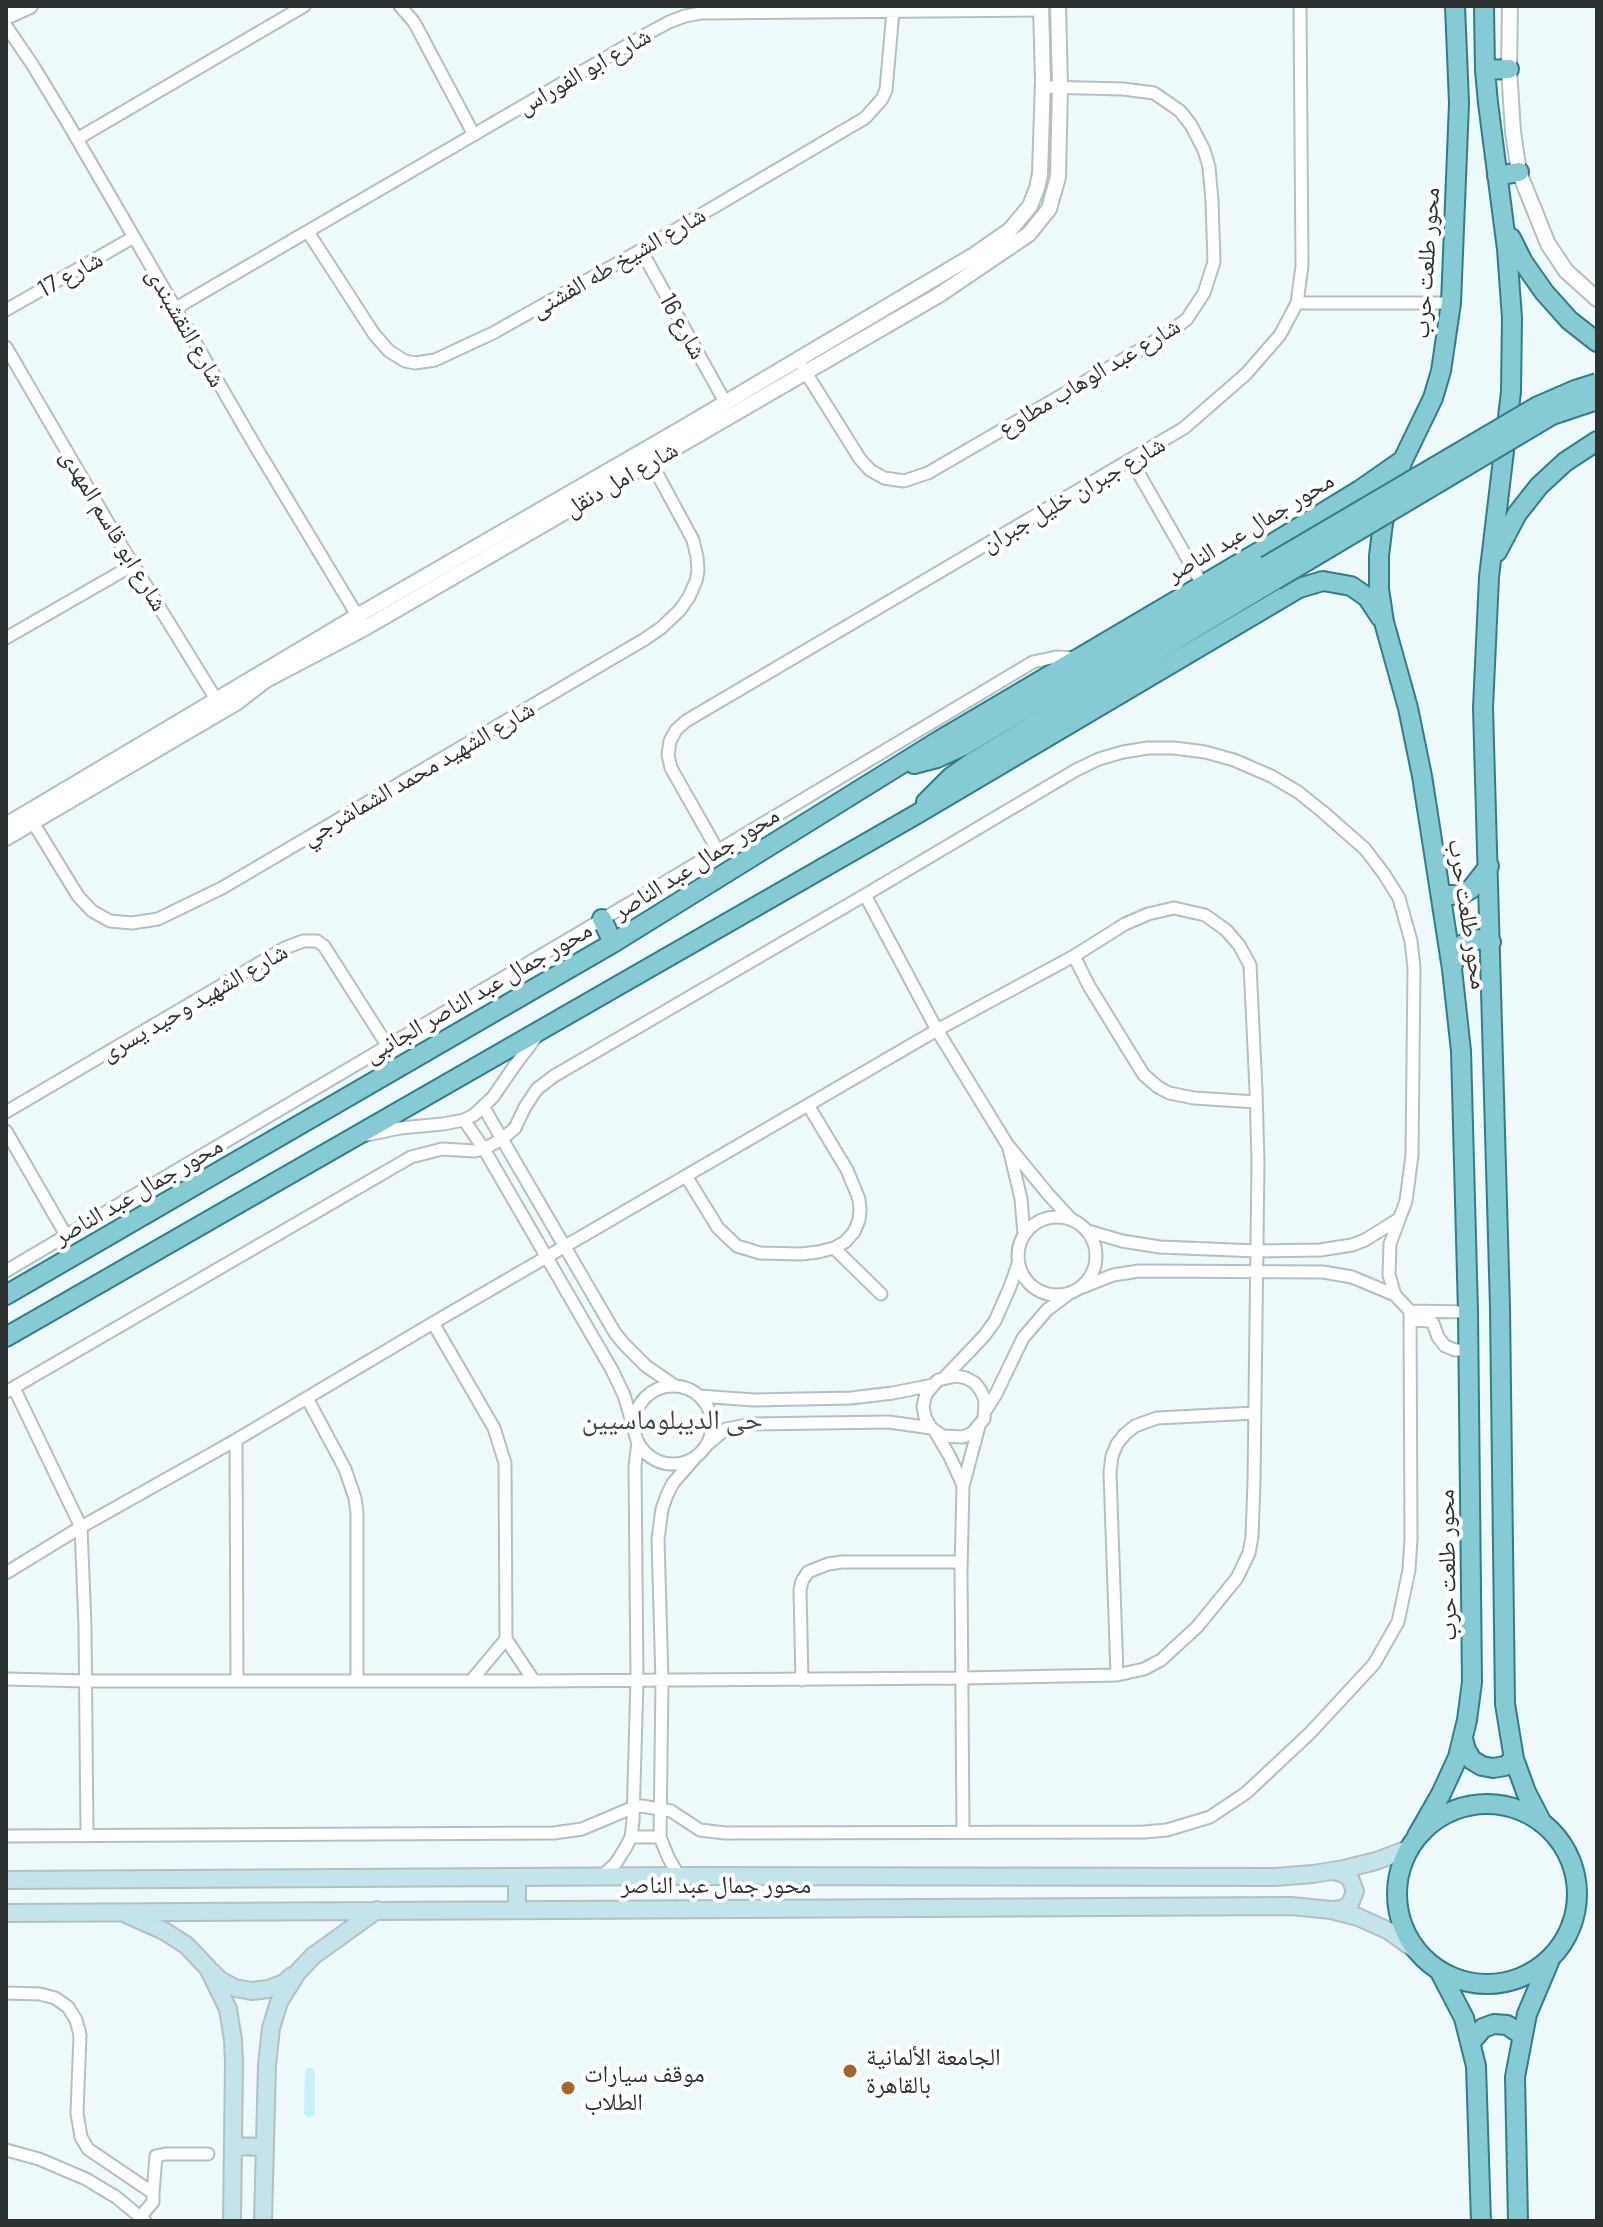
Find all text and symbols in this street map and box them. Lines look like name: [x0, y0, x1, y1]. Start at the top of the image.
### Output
street label: شارع ابو الفوراس: [512, 21, 656, 121]
street label: محور طلعت حرب: [1406, 186, 1446, 340]
street label: شارع الشيخ طه الفشنى: [525, 200, 711, 324]
street label: شارع 17: [32, 244, 108, 304]
street label: شارع النقشبندى: [140, 262, 232, 392]
street label: شارع 16: [653, 288, 713, 364]
street label: شارع عبد الوهاب مطاوع: [993, 311, 1185, 443]
street label: شارع جبران خليل جبران: [976, 430, 1170, 558]
street label: شارع امل دنقل: [559, 435, 683, 523]
street label: شارع ابو قاسم المهدى: [54, 444, 174, 616]
street label: محور جمال عبد الناصر: [1161, 466, 1339, 588]
street label: شارع الشهيد محمد الشماشرجي: [296, 695, 540, 851]
street label: محور جمال عبد الناصر: [608, 800, 784, 926]
street label: محور طلعت حرب: [1442, 837, 1494, 991]
street label: محور جمال عبد الناصر الجانبى: [359, 915, 597, 1069]
street label: شارع الشهيد وحيد يسرى: [95, 937, 293, 1067]
street label: محور جمال عبد الناصر: [48, 1131, 228, 1251]
district label: حى الديبلوماسيين: [581, 1403, 763, 1437]
street label: محور طلعت حرب: [1431, 1489, 1463, 1641]
street label: محور جمال عبد الناصر: [621, 1871, 811, 1899]
place label: الجامعة الألمانية بالقاهرة: [866, 2043, 1001, 2099]
place label: موقف سيارات الطلاب: [584, 2060, 705, 2116]
marker: الجامعة الألمانية بالقاهرة: [841, 2062, 859, 2080]
marker: موقف سيارات الطلاب: [559, 2079, 577, 2097]

